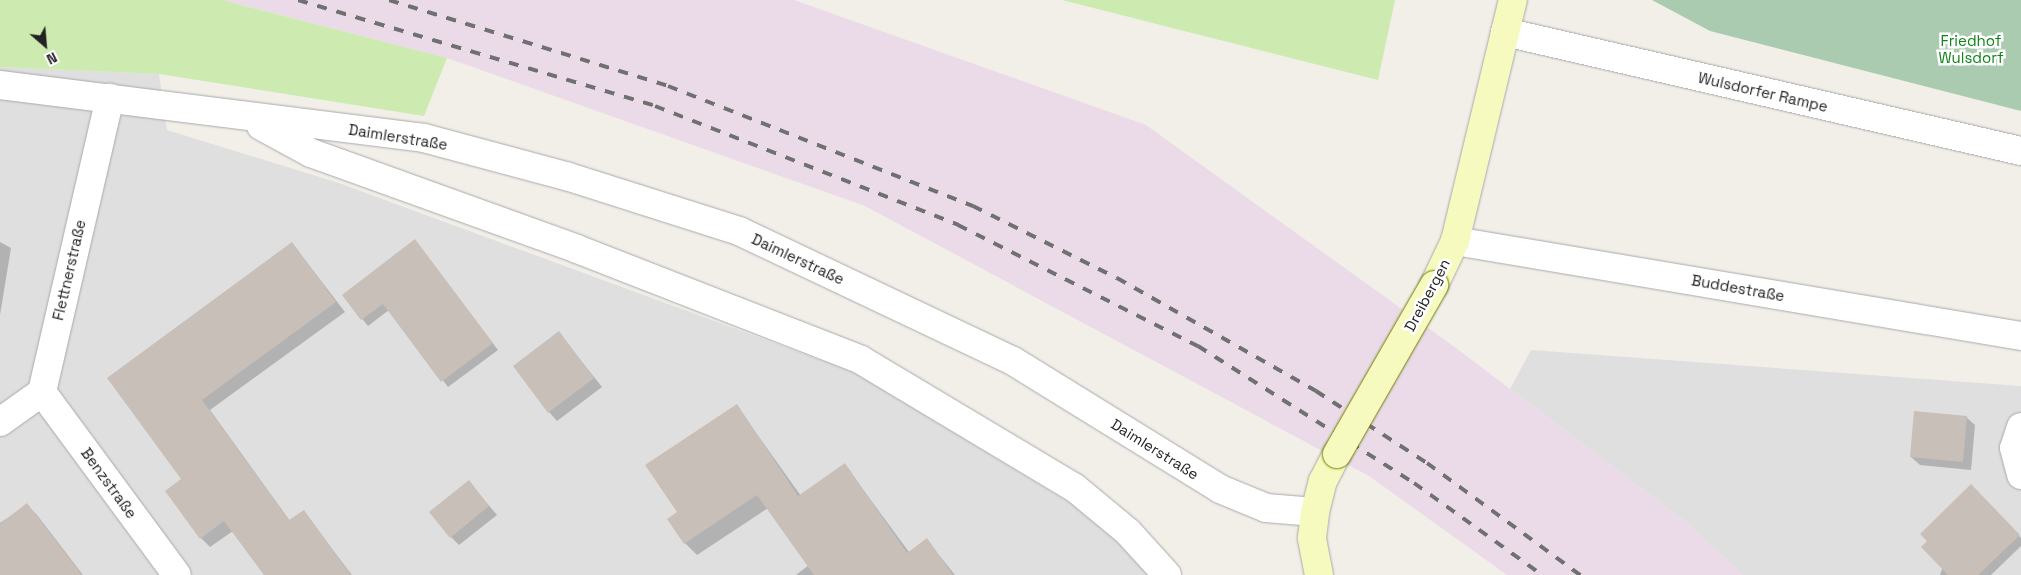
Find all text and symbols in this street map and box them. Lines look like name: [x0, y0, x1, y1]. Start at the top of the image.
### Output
north arrow: [20, 20, 70, 70]
park label: Friedhof Wulsdorf: [1938, 31, 2004, 66]
text: N: [44, 48, 60, 69]
street label: Wulsdorfer Rampe: [1696, 68, 1830, 116]
street label: Daimlerstraße: [347, 120, 449, 154]
street label: Flettnerstraße: [49, 218, 89, 322]
street label: Daimlerstraße: [749, 230, 847, 288]
street label: Dreibergen: [1400, 256, 1454, 334]
street label: Buddestraße: [1690, 271, 1786, 305]
street label: Daimlerstraße: [1108, 415, 1202, 483]
street label: Benzstraße: [77, 444, 141, 522]

